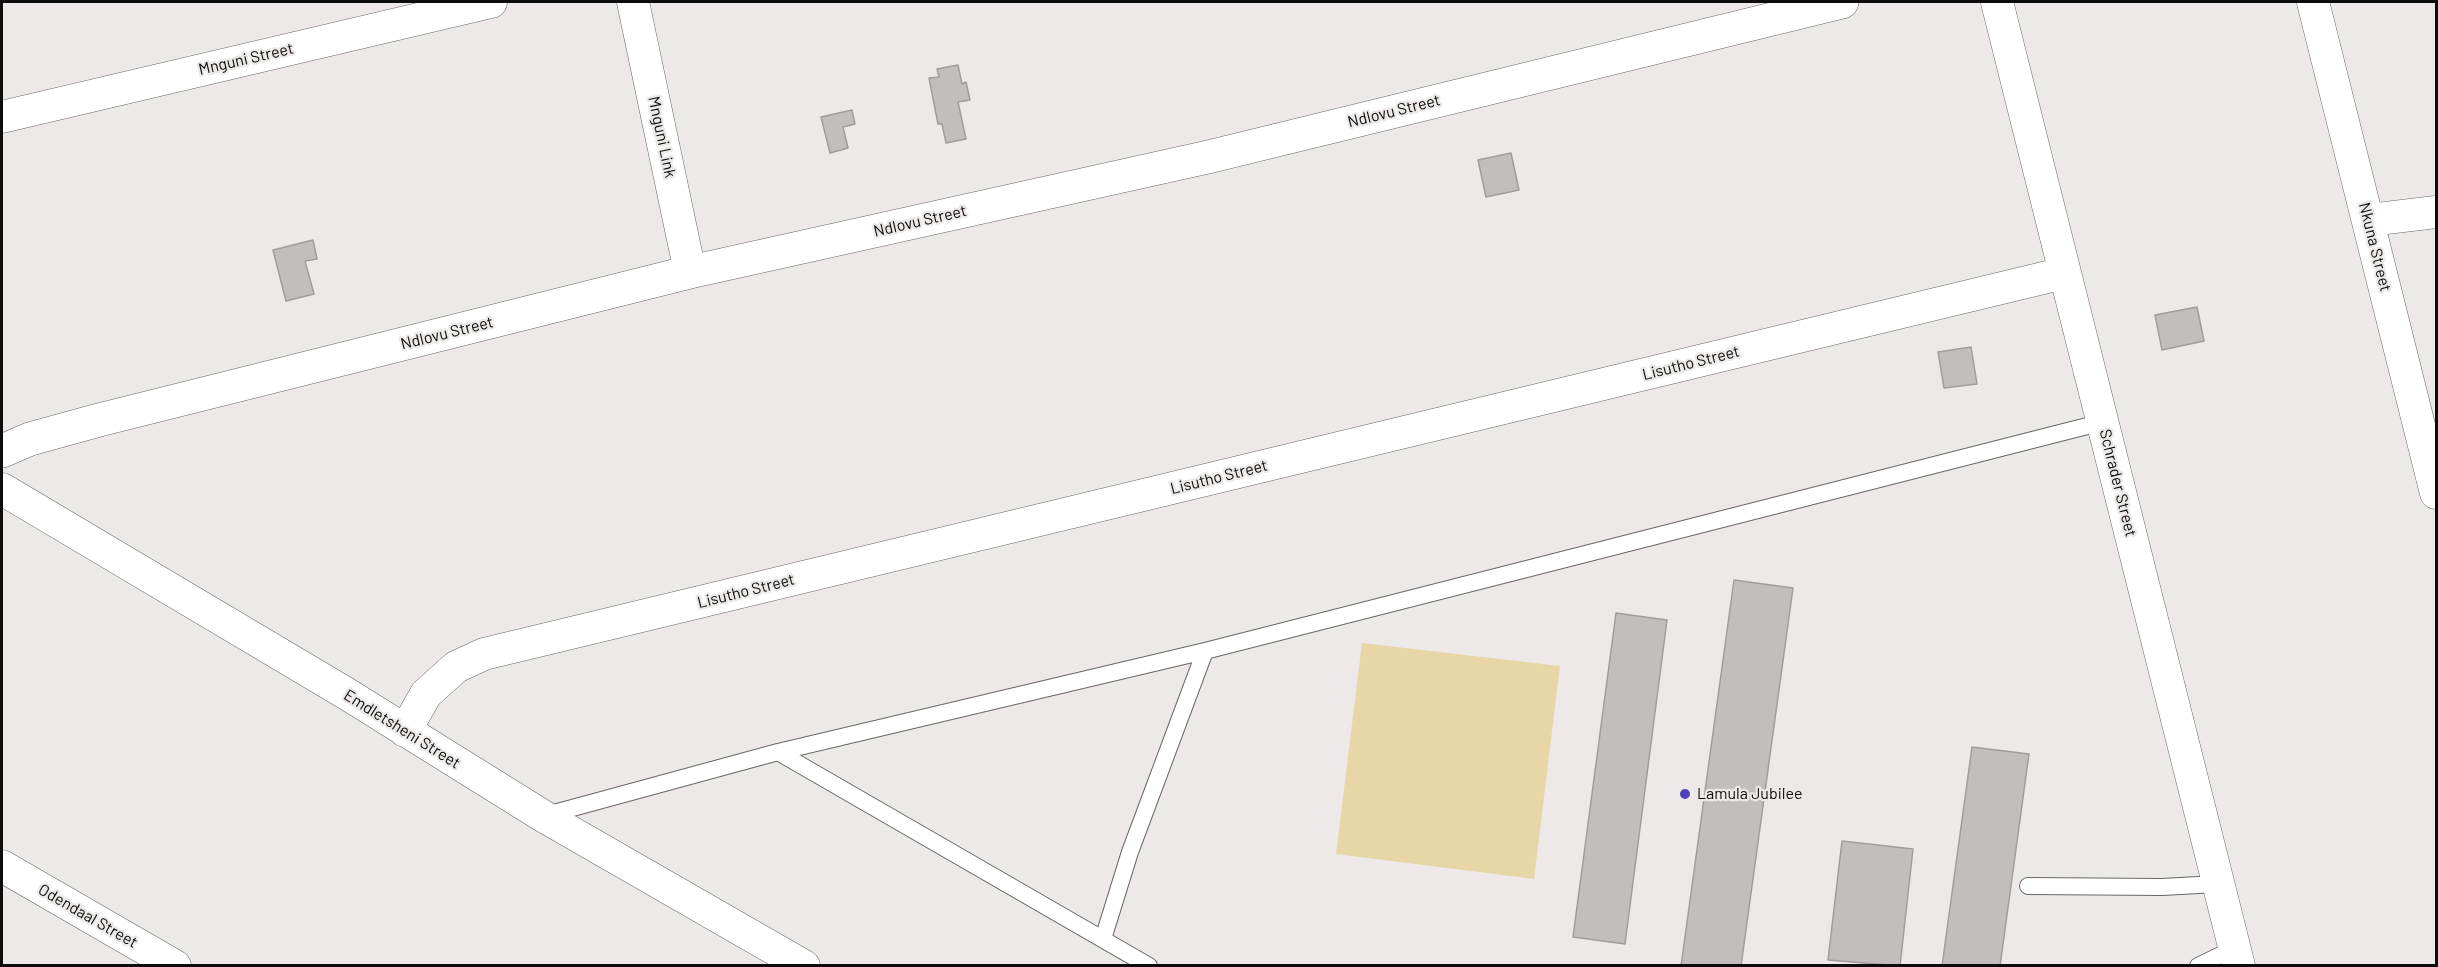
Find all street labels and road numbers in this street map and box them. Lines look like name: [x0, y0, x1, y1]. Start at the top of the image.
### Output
street label: Mnguni Street: [197, 39, 295, 79]
street label: Ndlovu Street: [1346, 90, 1442, 132]
street label: Mnguni Link: [644, 94, 680, 180]
street label: Nkuna Street: [2355, 200, 2395, 294]
street label: Ndlovu Street: [872, 201, 968, 241]
street label: Ndlovu Street: [399, 312, 495, 354]
street label: Lisutho Street: [1640, 342, 1742, 384]
street label: Schrader Street: [2095, 427, 2141, 539]
street label: Lisutho Street: [1168, 456, 1270, 498]
street label: Lisutho Street: [695, 570, 797, 612]
street label: Emdletsheni Street: [340, 685, 464, 773]
street label: Odendaal Street: [35, 880, 141, 952]

